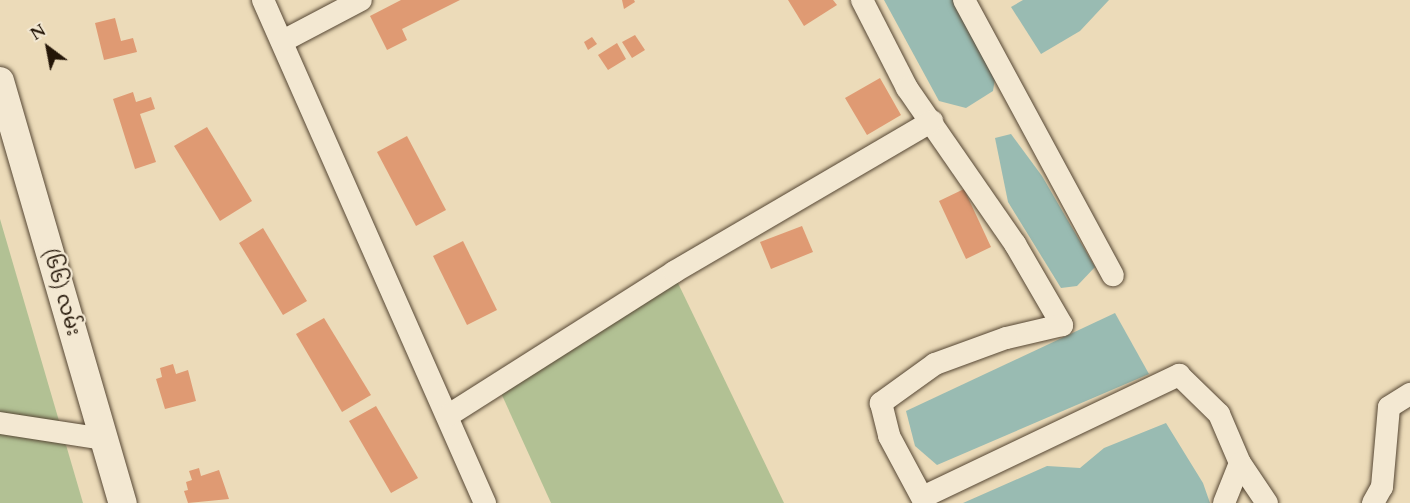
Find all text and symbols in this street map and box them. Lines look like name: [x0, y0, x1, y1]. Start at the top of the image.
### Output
north arrow: [18, 18, 78, 78]
text: N: [27, 20, 50, 46]
street label: (၆၆) လမ်း: [38, 246, 86, 338]

